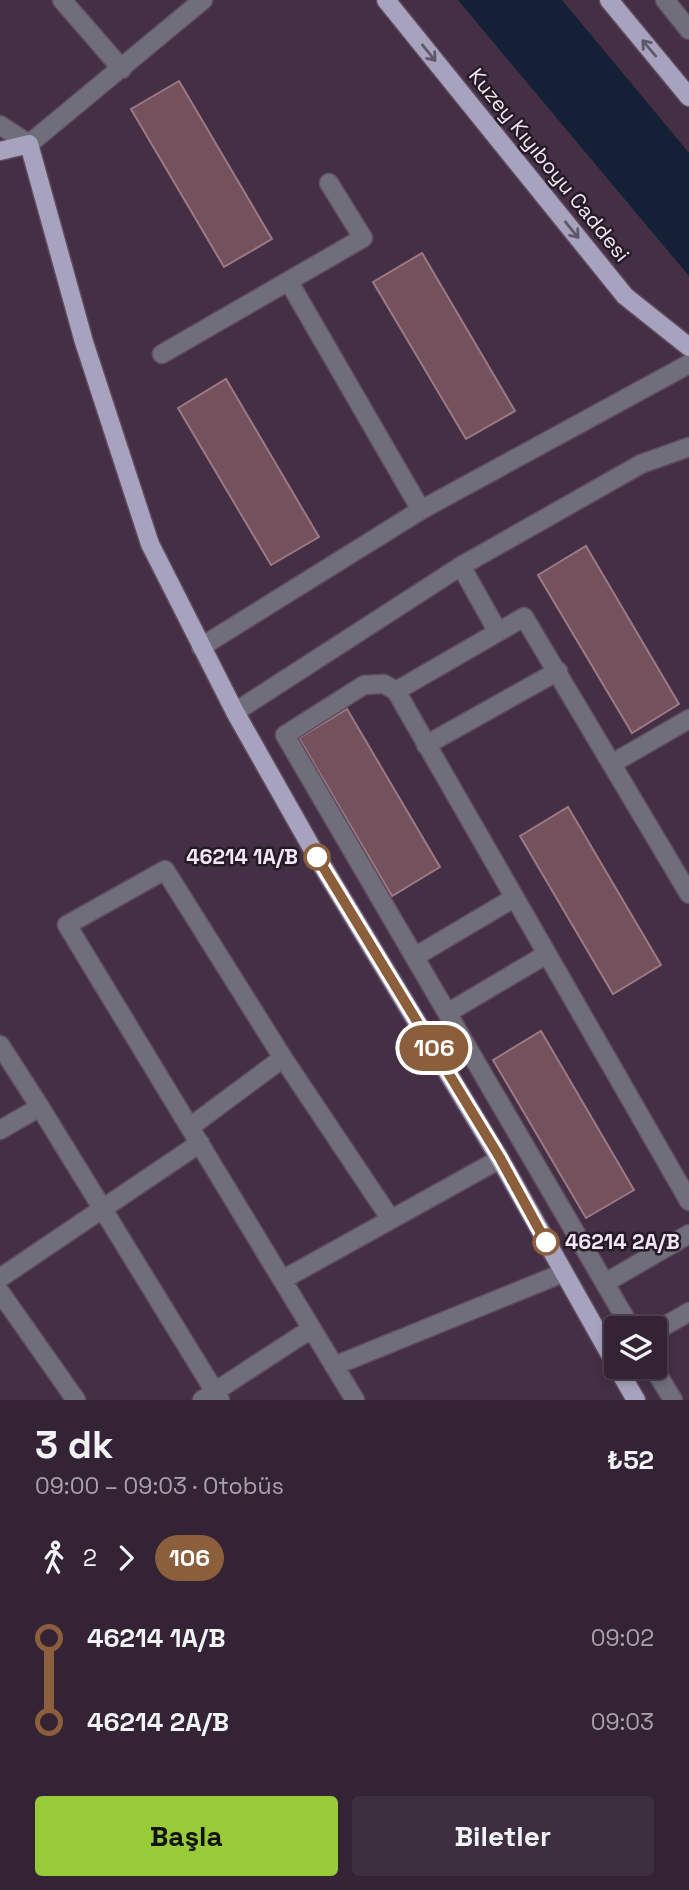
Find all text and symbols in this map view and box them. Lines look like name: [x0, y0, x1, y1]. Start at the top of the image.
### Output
one-way arrow: [641, 40, 657, 58]
one-way arrow: [422, 44, 437, 62]
street label: Kuzey Kıyıboyu Caddesi: [463, 62, 636, 267]
one-way arrow: [564, 221, 580, 239]
place label: 46214 1A/B: [186, 843, 298, 870]
marker: 46214 1A/B: [304, 844, 330, 870]
line badge: 106: [394, 1025, 474, 1071]
text: 106: [413, 1032, 455, 1063]
place label: 46214 2A/B: [565, 1228, 680, 1255]
marker: 46214 2A/B: [533, 1229, 559, 1255]
map controls: [604, 1316, 667, 1379]
button: layers: [604, 1316, 667, 1379]
text: 3 dk: [35, 1421, 113, 1469]
text: ₺52: [607, 1443, 654, 1477]
text: 09:00 – 09:03 · Otobüs: [35, 1471, 284, 1501]
icon: walk: [35, 1539, 73, 1577]
icon: forward: [107, 1539, 145, 1577]
text: 106: [169, 1542, 210, 1573]
text: 2: [83, 1543, 97, 1573]
text: 46214 1A/B: [87, 1621, 225, 1655]
text: 09:02: [591, 1623, 654, 1653]
text: 46214 2A/B: [87, 1705, 229, 1739]
text: 09:03: [591, 1707, 654, 1737]
button: Başla: [35, 1796, 338, 1876]
button: Biletler: [352, 1796, 654, 1876]

